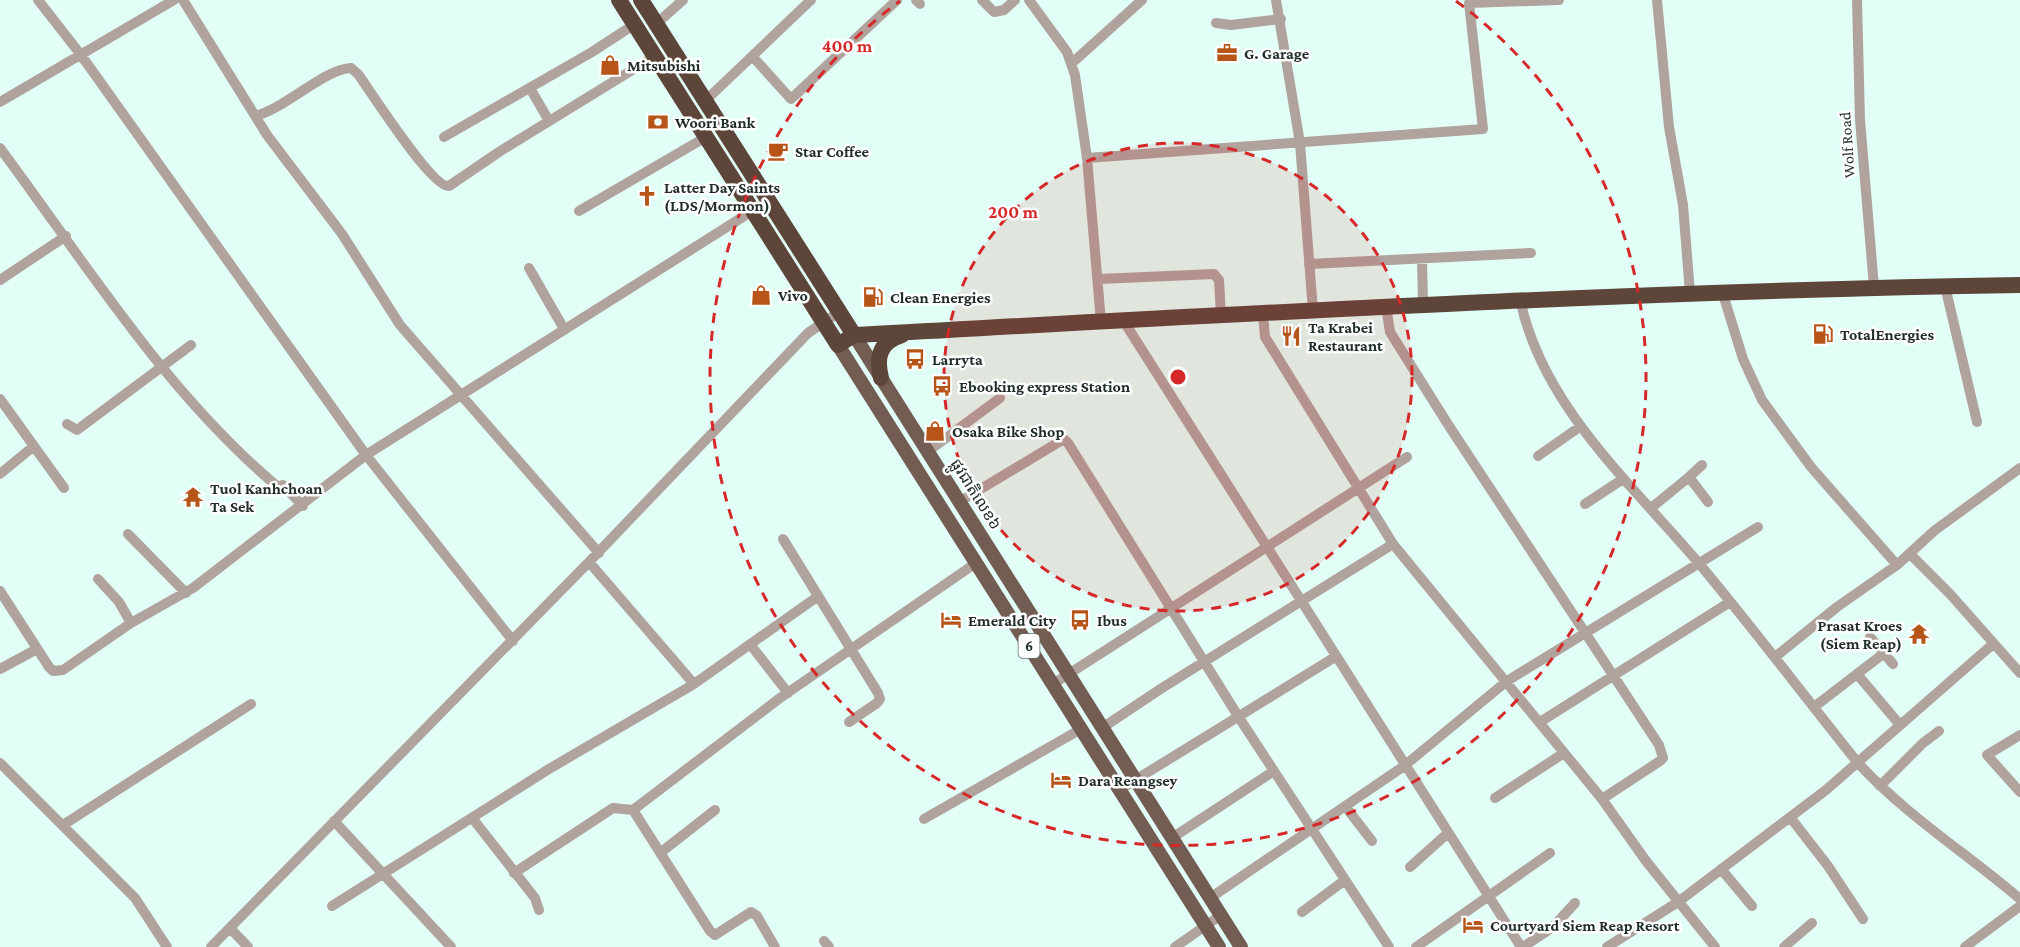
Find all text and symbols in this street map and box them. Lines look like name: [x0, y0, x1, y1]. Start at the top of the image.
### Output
text: 400 m: [822, 36, 873, 56]
office icon: G. Garage: [1215, 41, 1239, 65]
place label: G. Garage: [1244, 45, 1310, 62]
shop icon: Mitsubishi: [598, 53, 622, 77]
place label: Mitsubishi: [627, 57, 701, 74]
bank icon: Woori Bank: [646, 110, 670, 134]
street label: Wolf Road: [1836, 111, 1858, 179]
place label: Woori Bank: [674, 114, 756, 131]
cafe icon: Star Coffee: [766, 139, 790, 163]
place label: Star Coffee: [795, 143, 870, 160]
place label: Latter Day Saints (LDS/Mormon): [664, 179, 781, 215]
church icon: Latter Day Saints (LDS/Mormon): [635, 184, 659, 208]
text: 200 m: [988, 202, 1039, 222]
shop icon: Vivo: [749, 283, 773, 307]
fuel station icon: Clean Energies: [861, 285, 885, 309]
place label: Vivo: [777, 287, 808, 304]
place label: Clean Energies: [890, 289, 991, 306]
place label: Ta Krabei Restaurant: [1308, 319, 1383, 354]
fuel station icon: TotalEnergies: [1811, 322, 1835, 346]
restaurant icon: Ta Krabei Restaurant: [1279, 324, 1303, 348]
place label: TotalEnergies: [1840, 326, 1934, 343]
bus stop icon: Larryta: [903, 347, 927, 371]
place label: Larryta: [932, 351, 983, 368]
centre of rings: [1168, 367, 1188, 387]
bus stop icon: Ebooking express Station: [930, 374, 954, 398]
place label: Ebooking express Station: [959, 378, 1130, 395]
shop icon: Osaka Bike Shop: [923, 419, 947, 443]
place label: Osaka Bike Shop: [952, 423, 1064, 440]
street label: ផ្លូវជាតិលេខ៦: [943, 455, 1005, 536]
place label: Tuol Kanhchoan Ta Sek: [210, 480, 322, 515]
temple icon: Tuol Kanhchoan Ta Sek: [181, 485, 205, 509]
hotel icon: Emerald City: [939, 608, 963, 632]
bus stop icon: Ibus: [1068, 608, 1092, 632]
place label: Emerald City: [968, 612, 1056, 629]
place label: Ibus: [1097, 612, 1127, 629]
place label: Prasat Kroes (Siem Reap): [1818, 617, 1902, 653]
temple icon: Prasat Kroes (Siem Reap): [1907, 622, 1931, 646]
road number: 6: [1018, 634, 1040, 658]
hotel icon: Dara Reangsey: [1049, 768, 1073, 792]
place label: Dara Reangsey: [1078, 772, 1178, 789]
hotel icon: Courtyard Siem Reap Resort: [1461, 913, 1485, 937]
place label: Courtyard Siem Reap Resort: [1490, 917, 1680, 934]

